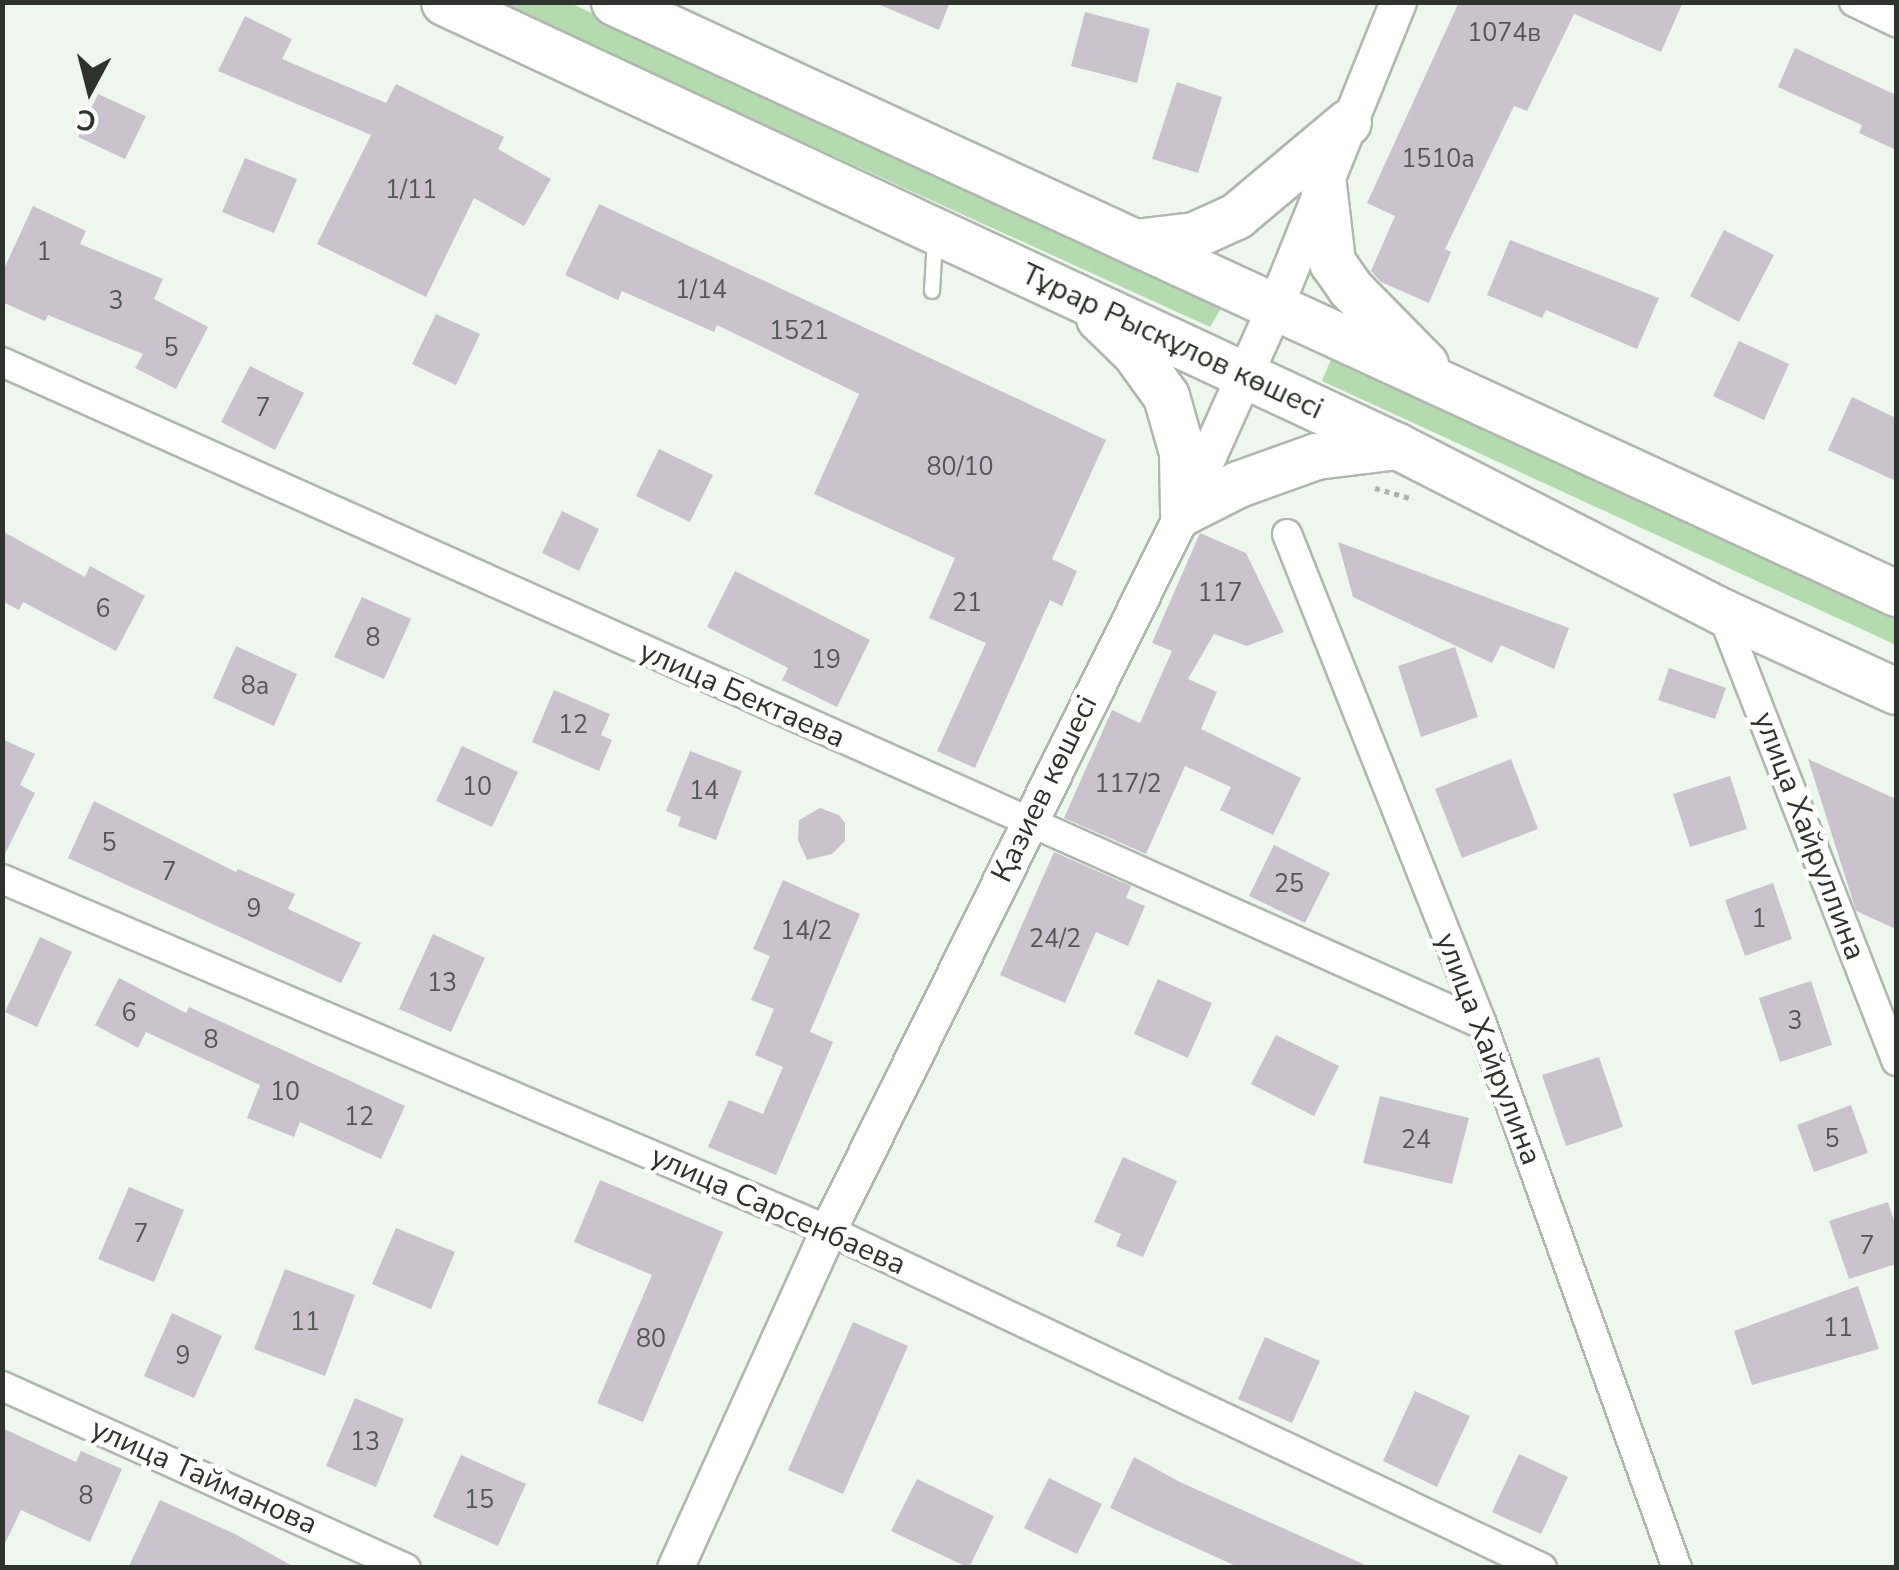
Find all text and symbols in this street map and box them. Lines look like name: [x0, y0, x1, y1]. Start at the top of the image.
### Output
house number: 1074в: [1467, 18, 1541, 48]
north arrow: [40, 40, 140, 140]
text: С: [75, 100, 98, 140]
house number: 1510а: [1401, 144, 1475, 174]
house number: 1/11: [385, 175, 437, 205]
house number: 1: [37, 237, 51, 267]
street label: Тұрар Рыскұлов көшесі: [1015, 256, 1329, 428]
house number: 1/14: [675, 275, 727, 305]
house number: 3: [109, 286, 123, 316]
house number: 1521: [769, 316, 829, 346]
house number: 5: [164, 333, 178, 363]
house number: 7: [256, 393, 270, 423]
house number: 80/10: [926, 452, 994, 482]
house number: 117: [1198, 578, 1242, 608]
house number: 21: [952, 588, 982, 618]
house number: 6: [96, 594, 110, 624]
house number: 8: [366, 623, 380, 653]
street label: улица Бектаева: [633, 633, 851, 757]
house number: 19: [811, 645, 841, 675]
house number: 8а: [241, 671, 269, 701]
street label: Қазиев көшесі: [984, 690, 1106, 888]
street label: улица Хайруллина: [1745, 707, 1873, 965]
house number: 12: [558, 710, 588, 740]
house number: 117/2: [1094, 769, 1162, 799]
house number: 10: [462, 772, 492, 802]
house number: 14: [689, 776, 719, 806]
house number: 5: [102, 828, 116, 858]
house number: 7: [162, 857, 176, 887]
house number: 25: [1274, 869, 1304, 899]
house number: 9: [247, 894, 261, 924]
house number: 1: [1752, 904, 1766, 934]
house number: 14/2: [780, 916, 832, 946]
house number: 24/2: [1029, 924, 1081, 954]
street label: улица Хайрулина: [1427, 928, 1549, 1170]
house number: 13: [427, 968, 457, 998]
house number: 6: [122, 998, 136, 1028]
house number: 3: [1788, 1006, 1802, 1036]
house number: 8: [204, 1025, 218, 1055]
house number: 10: [270, 1077, 300, 1107]
house number: 12: [344, 1102, 374, 1132]
house number: 5: [1825, 1124, 1839, 1154]
house number: 24: [1401, 1125, 1431, 1155]
street label: улица Сарсенбаева: [645, 1139, 911, 1283]
house number: 7: [134, 1219, 148, 1249]
house number: 7: [1860, 1231, 1874, 1261]
house number: 11: [290, 1307, 320, 1337]
house number: 11: [1823, 1313, 1853, 1343]
house number: 80: [636, 1324, 666, 1354]
house number: 9: [176, 1341, 190, 1371]
street label: улица Тайманова: [85, 1411, 323, 1543]
house number: 13: [350, 1427, 380, 1457]
house number: 8: [79, 1481, 93, 1511]
house number: 15: [464, 1485, 494, 1515]

